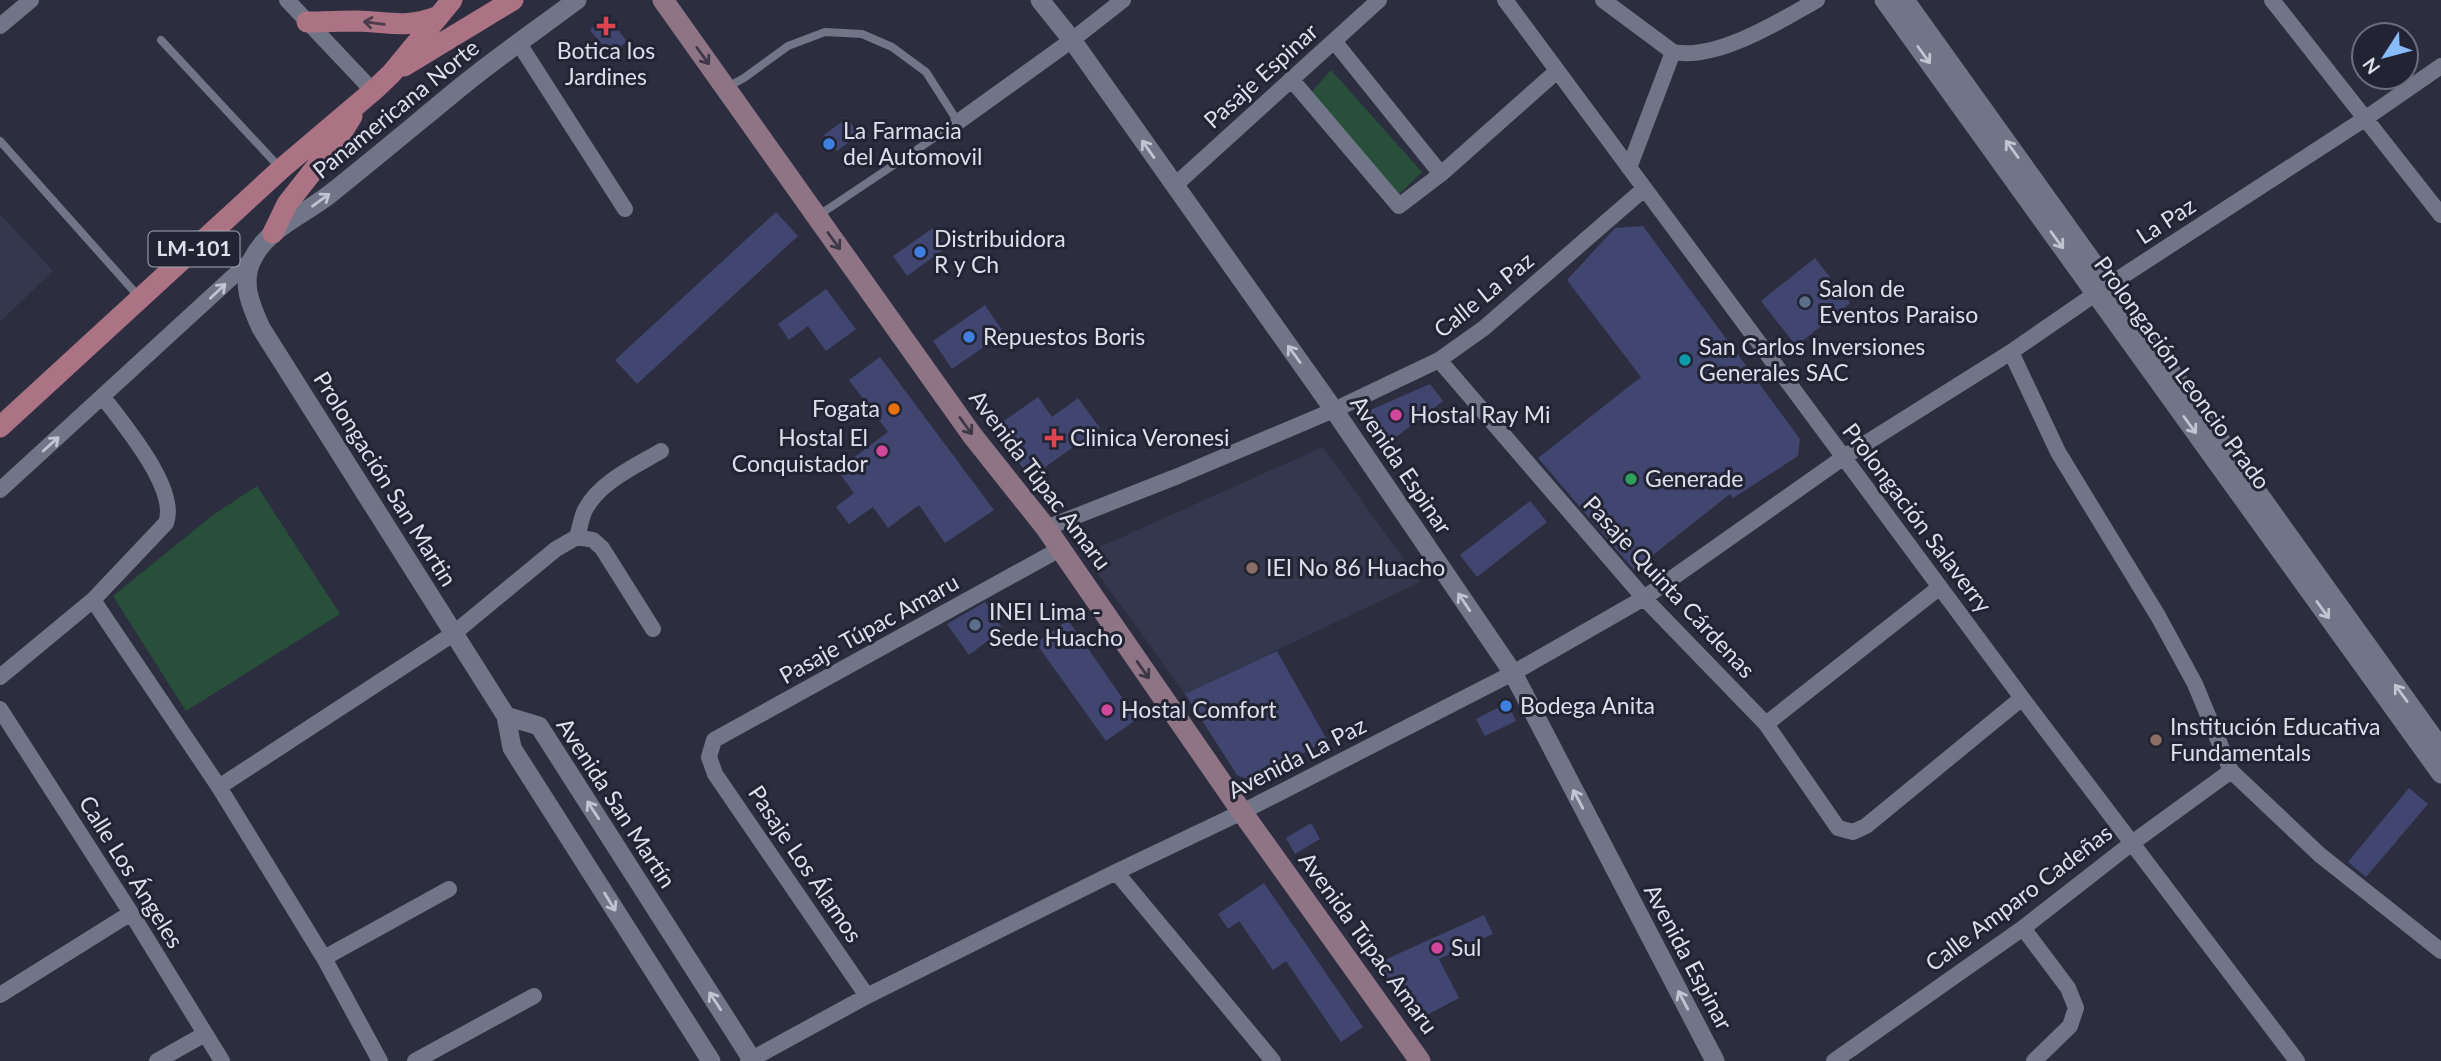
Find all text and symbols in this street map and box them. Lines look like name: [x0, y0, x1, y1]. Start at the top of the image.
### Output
one-way arrow: [363, 16, 386, 29]
street label: Pasaje Espinar: [1197, 16, 1324, 134]
marker: Botica los Jardines: [598, 18, 614, 34]
north arrow: [2350, 21, 2420, 91]
street label: Panamericana Norte: [307, 33, 484, 184]
place label: Botica los Jardines: [557, 36, 655, 90]
one-way arrow: [696, 46, 710, 65]
one-way arrow: [1916, 46, 1931, 65]
text: N: [2357, 54, 2384, 79]
place label: La Farmacia del Automovil: [843, 116, 982, 170]
marker: La Farmacia del Automovil: [821, 136, 837, 152]
one-way arrow: [1141, 140, 1155, 159]
one-way arrow: [2005, 140, 2019, 159]
street label: La Paz: [2131, 191, 2200, 249]
one-way arrow: [311, 193, 330, 208]
place label: Distribuidora R y Ch: [934, 224, 1066, 278]
one-way arrow: [2049, 230, 2064, 249]
one-way arrow: [827, 231, 841, 250]
road number: LM-101: [148, 232, 240, 266]
marker: Distribuidora R y Ch: [912, 244, 928, 260]
street label: Calle La Paz: [1428, 246, 1539, 343]
street label: Prolongación Leoncio Prado: [2089, 250, 2277, 494]
place label: Salon de Eventos Paraiso: [1819, 274, 1978, 328]
one-way arrow: [209, 282, 226, 299]
marker: Salon de Eventos Paraiso: [1797, 294, 1813, 310]
place label: Repuestos Boris: [983, 322, 1145, 350]
marker: Repuestos Boris: [961, 329, 977, 345]
place label: San Carlos Inversiones Generales SAC: [1699, 332, 1925, 386]
one-way arrow: [1287, 345, 1302, 364]
marker: San Carlos Inversiones Generales SAC: [1677, 352, 1693, 368]
street label: Prolongación San Martin: [308, 366, 463, 591]
street label: Avenida Túpac Amaru: [964, 384, 1117, 575]
street label: Avenida Espinar: [1345, 390, 1459, 540]
place label: Fogata: [812, 394, 880, 422]
place label: Hostal Ray Mi: [1410, 400, 1550, 428]
marker: Fogata: [886, 401, 902, 417]
marker: Hostal Ray Mi: [1388, 407, 1404, 423]
one-way arrow: [2182, 415, 2197, 434]
one-way arrow: [959, 416, 974, 435]
street label: Prolongación Salaverry: [1837, 417, 1998, 618]
place label: Hostal El Conquistador: [732, 423, 869, 477]
place label: Clinica Veronesi: [1070, 423, 1230, 451]
marker: Clinica Veronesi: [1044, 428, 1064, 448]
one-way arrow: [42, 436, 59, 453]
marker: Hostal El Conquistador: [874, 443, 890, 459]
place label: Generade: [1645, 464, 1743, 492]
marker: Generade: [1623, 471, 1639, 487]
street label: Pasaje Quinta Cárdenas: [1578, 490, 1761, 683]
place label: IEI No 86 Huacho: [1266, 553, 1445, 581]
marker: IEI No 86 Huacho: [1244, 560, 1260, 576]
street label: Pasaje Túpac Amaru: [774, 567, 963, 689]
one-way arrow: [1457, 593, 1472, 612]
place label: INEI Lima - Sede Huacho: [989, 597, 1123, 651]
one-way arrow: [2315, 600, 2330, 619]
marker: INEI Lima - Sede Huacho: [967, 617, 983, 633]
one-way arrow: [1136, 660, 1151, 679]
one-way arrow: [2394, 684, 2408, 703]
place label: Bodega Anita: [1520, 691, 1655, 719]
place label: Hostal Comfort: [1121, 695, 1277, 723]
marker: Bodega Anita: [1498, 698, 1514, 714]
marker: Hostal Comfort: [1099, 702, 1115, 718]
street label: Avenida La Paz: [1223, 710, 1370, 804]
street label: Avenida San Martín: [551, 712, 682, 893]
place label: Institución Educativa Fundamentals: [2170, 712, 2381, 766]
marker: Institución Educativa Fundamentals: [2148, 732, 2164, 748]
street label: Pasaje Los Álamos: [743, 780, 869, 947]
one-way arrow: [1571, 789, 1584, 810]
street label: Calle Los Ángeles: [74, 790, 190, 953]
one-way arrow: [585, 800, 599, 820]
street label: Calle Amparo Cadeñas: [1920, 818, 2117, 977]
street label: Avenida Túpac Amaru: [1294, 846, 1444, 1039]
street label: Avenida Espinar: [1639, 879, 1739, 1035]
one-way arrow: [604, 892, 618, 912]
place label: Sul: [1451, 933, 1482, 961]
marker: Sul: [1429, 940, 1445, 956]
one-way arrow: [1676, 991, 1690, 1011]
one-way arrow: [708, 992, 722, 1012]

